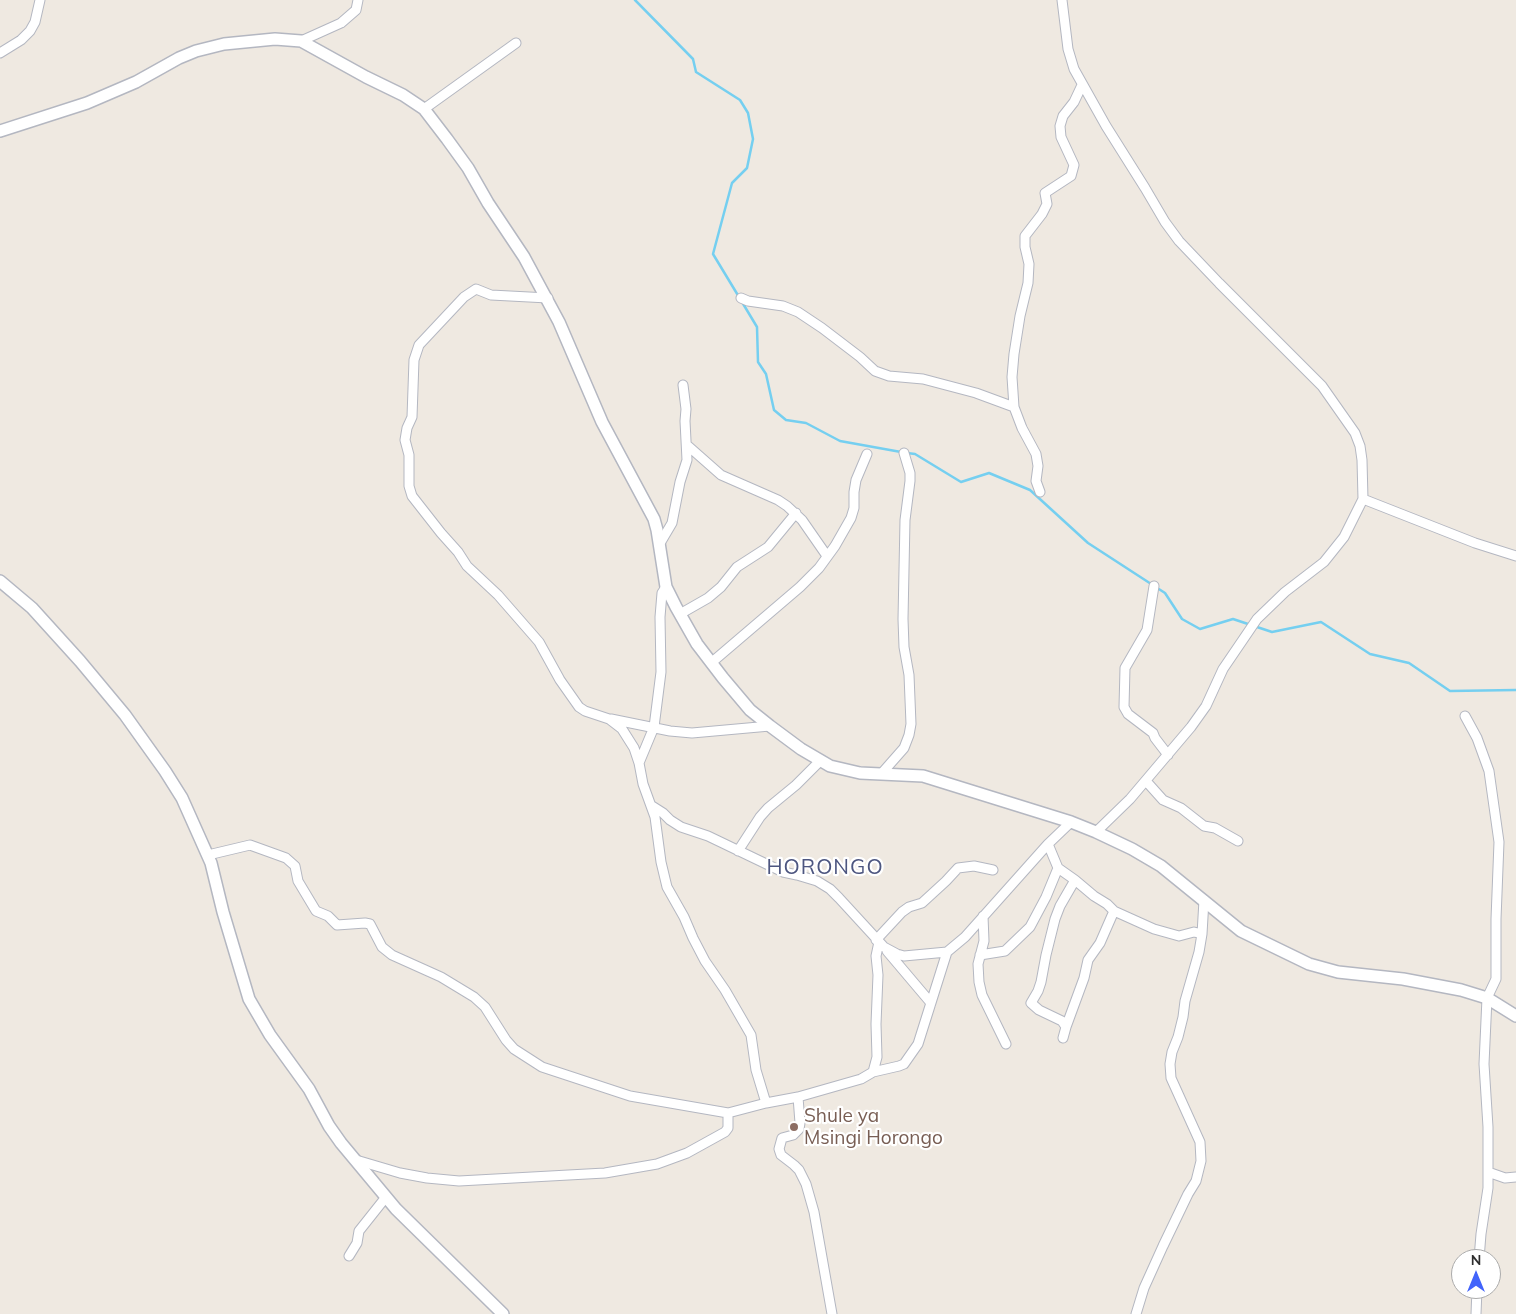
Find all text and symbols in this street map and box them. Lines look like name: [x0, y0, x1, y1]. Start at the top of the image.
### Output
district label: HORONGO: [766, 855, 884, 881]
place label: Shule ya Msingi Horongo: [804, 1105, 943, 1149]
marker: Shule ya Msingi Horongo: [788, 1121, 800, 1133]
north arrow: [1451, 1249, 1501, 1299]
text: N: [1471, 1251, 1481, 1269]

